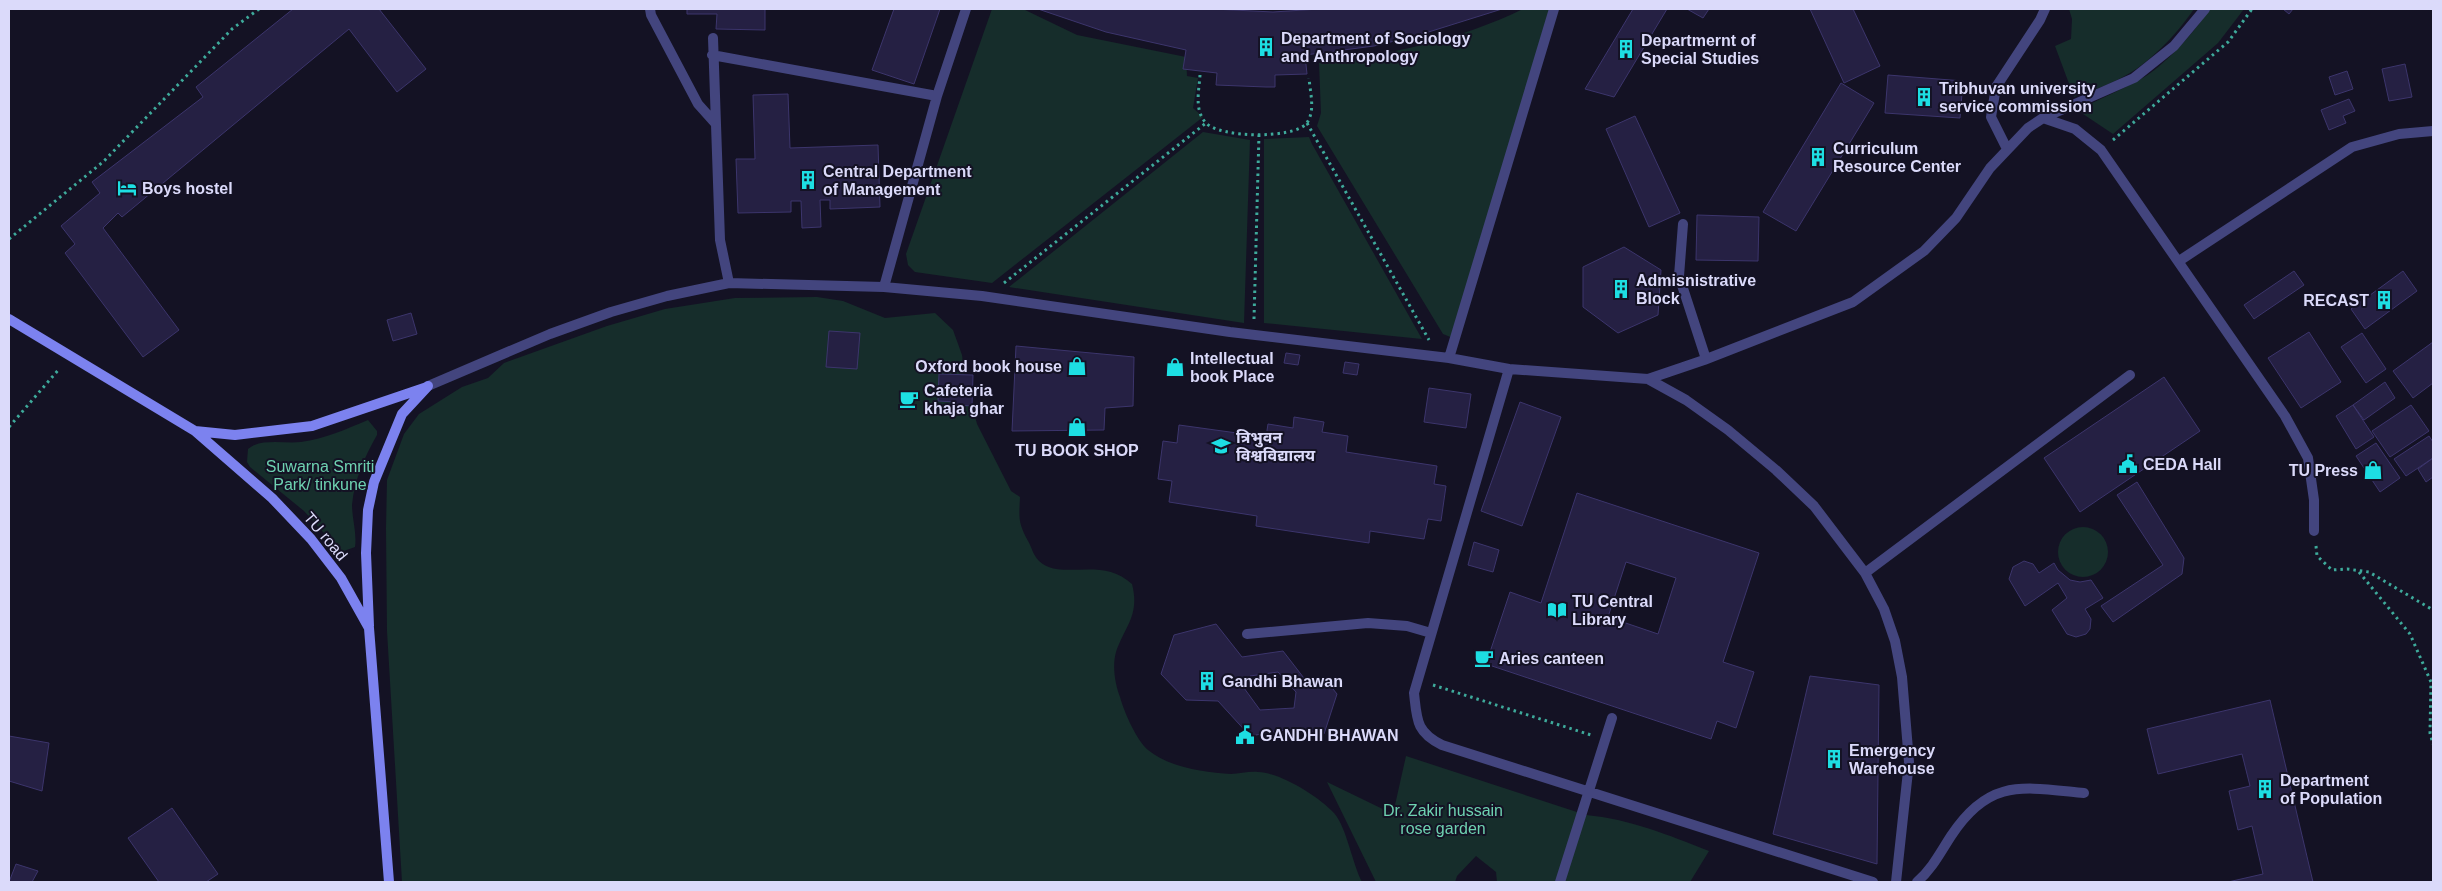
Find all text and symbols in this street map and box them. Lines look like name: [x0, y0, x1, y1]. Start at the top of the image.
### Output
place label: Department of Sociology and Anthropology: [1281, 30, 1470, 65]
place label: Departmernt of Special Studies: [1641, 32, 1759, 67]
building icon: Department of Sociology and Anthropology: [1255, 36, 1277, 58]
building icon: Departmernt of Special Studies: [1615, 38, 1637, 60]
place label: Tribhuvan university service commission: [1939, 80, 2096, 115]
building icon: Tribhuvan university service commission: [1913, 86, 1935, 108]
place label: Curriculum Resource Center: [1833, 140, 1961, 175]
building icon: Curriculum Resource Center: [1807, 146, 1829, 168]
place label: Central Department of Management: [823, 163, 972, 198]
building icon: Central Department of Management: [797, 169, 819, 191]
hotel icon: Boys hostel: [116, 177, 138, 199]
place label: Boys hostel: [142, 180, 233, 197]
place label: Admisnistrative Block: [1636, 272, 1756, 307]
building icon: Admisnistrative Block: [1610, 278, 1632, 300]
building icon: RECAST: [2373, 289, 2395, 311]
place label: RECAST: [2303, 292, 2369, 309]
place label: Intellectual book Place: [1190, 350, 1275, 385]
shop icon: Oxford book house: [1066, 355, 1088, 377]
shop icon: Intellectual book Place: [1164, 356, 1186, 378]
place label: Oxford book house: [915, 358, 1062, 375]
place label: Cafeteria khaja ghar: [924, 382, 1004, 417]
cafe icon: Cafeteria khaja ghar: [898, 388, 920, 410]
shop icon: TU BOOK SHOP: [1066, 416, 1088, 438]
place label: त्रिभुवन विश्वविद्यालय: [1236, 429, 1316, 464]
school or university icon: त्रिभुवन विश्वविद्यालय: [1210, 435, 1232, 457]
place label: TU BOOK SHOP: [1015, 442, 1139, 459]
public building icon: CEDA Hall: [2117, 453, 2139, 475]
place label: CEDA Hall: [2143, 456, 2222, 473]
park label: Suwarna Smriti Park/ tinkune: [266, 458, 374, 493]
shop icon: TU Press: [2362, 459, 2384, 481]
place label: TU Press: [2289, 462, 2358, 479]
street label: TU road: [301, 509, 351, 564]
place label: TU Central Library: [1572, 593, 1653, 628]
library icon: TU Central Library: [1546, 599, 1568, 621]
cafe icon: Aries canteen: [1473, 647, 1495, 669]
place label: Aries canteen: [1499, 650, 1604, 667]
building icon: Gandhi Bhawan: [1196, 670, 1218, 692]
place label: Gandhi Bhawan: [1222, 673, 1343, 690]
public building icon: GANDHI BHAWAN: [1234, 724, 1256, 746]
place label: GANDHI BHAWAN: [1260, 727, 1399, 744]
place label: Emergency Warehouse: [1849, 742, 1935, 777]
building icon: Emergency Warehouse: [1823, 748, 1845, 770]
place label: Department of Population: [2280, 772, 2382, 807]
building icon: Department of Population: [2254, 778, 2276, 800]
park label: Dr. Zakir hussain rose garden: [1383, 802, 1503, 837]

